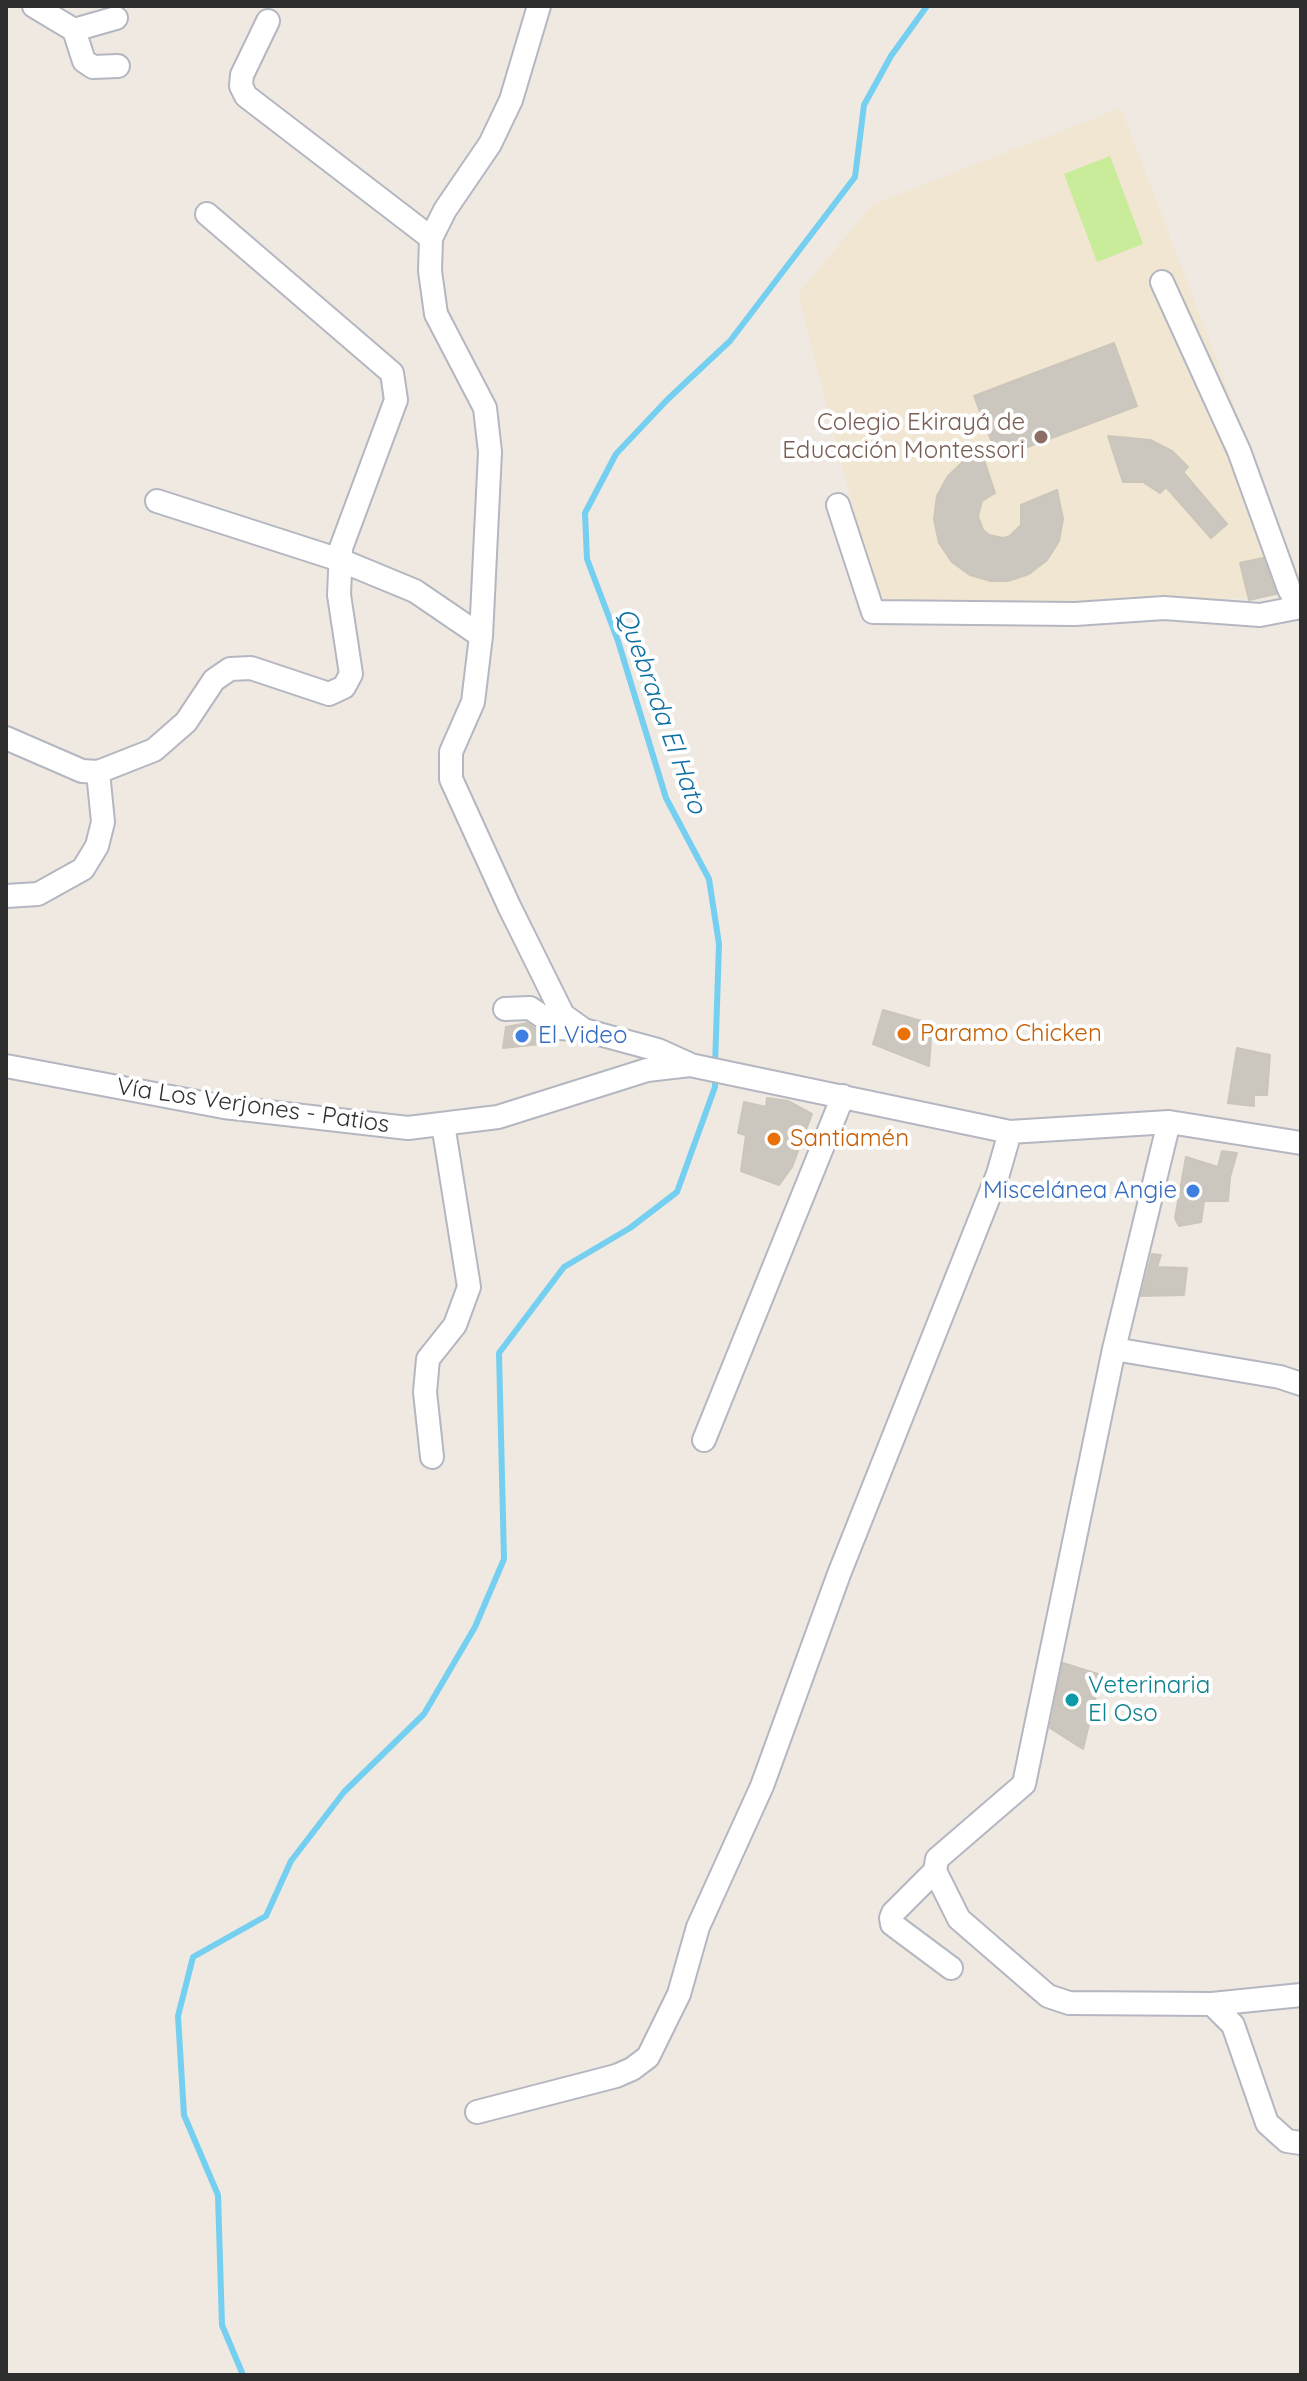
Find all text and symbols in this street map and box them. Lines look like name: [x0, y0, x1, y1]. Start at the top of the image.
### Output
place label: Colegio Ekirayá de Educación Montessori: [782, 409, 1025, 465]
marker: Colegio Ekirayá de Educación Montessori: [1032, 428, 1050, 446]
water label: Quebrada El Hato: [609, 604, 713, 818]
place label: Paramo Chicken: [920, 1020, 1102, 1048]
place label: El Video: [538, 1022, 627, 1050]
marker: Paramo Chicken: [895, 1025, 913, 1043]
marker: El Video: [513, 1027, 531, 1045]
street label: Vía Los Verjones - Patios: [115, 1073, 391, 1139]
place label: Santiamén: [790, 1125, 909, 1153]
marker: Santiamén: [765, 1130, 783, 1148]
place label: Miscelánea Angie: [983, 1177, 1177, 1205]
marker: Miscelánea Angie: [1184, 1182, 1202, 1200]
place label: Veterinaria El Oso: [1088, 1672, 1210, 1728]
marker: Veterinaria El Oso: [1063, 1691, 1081, 1709]

